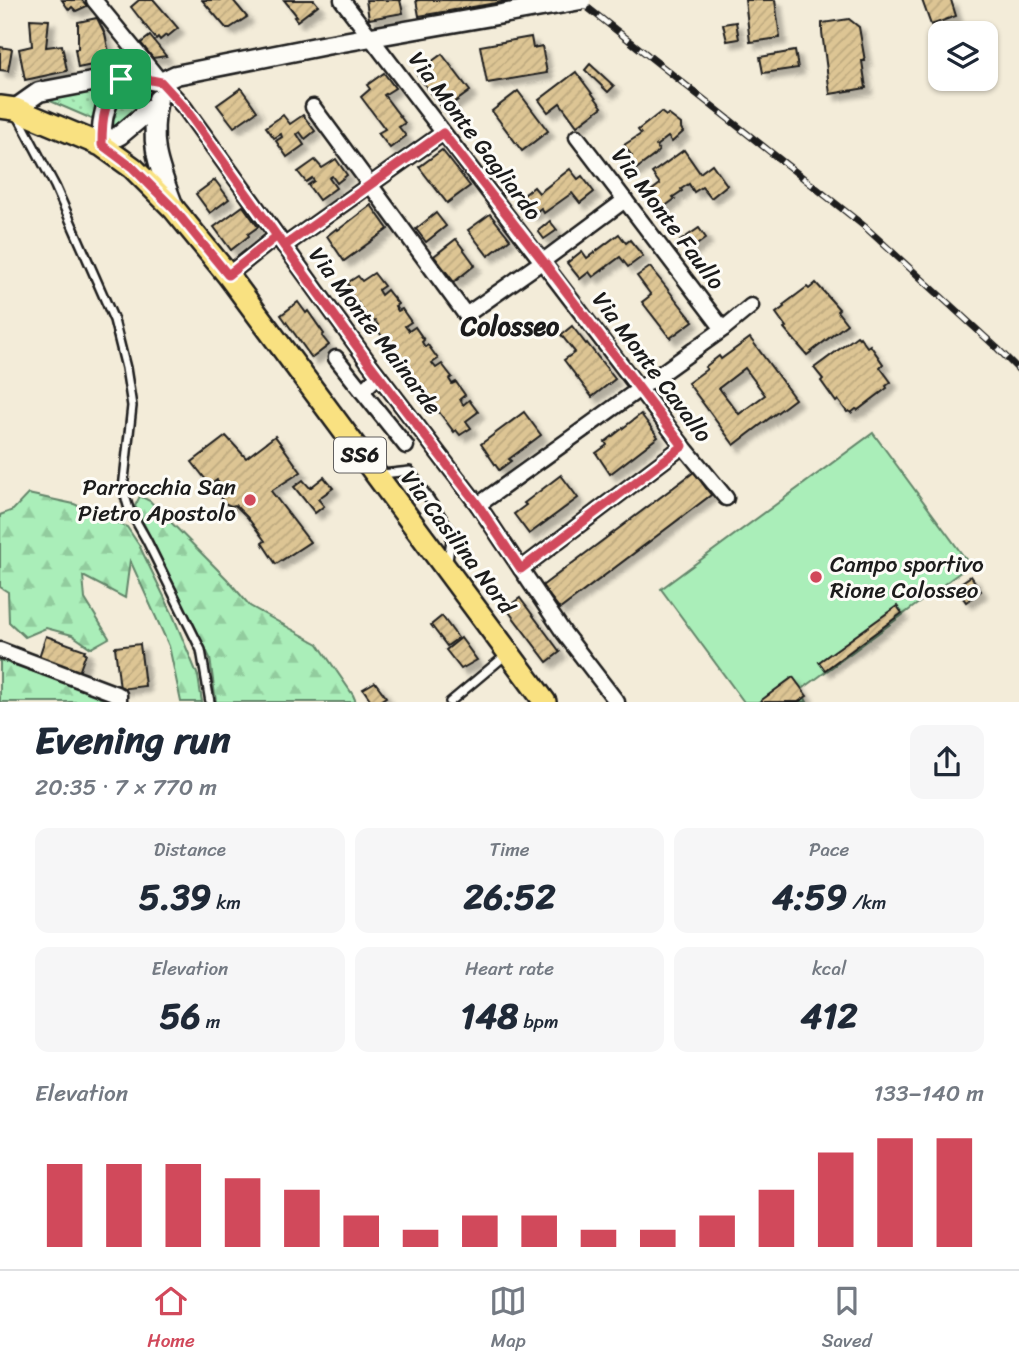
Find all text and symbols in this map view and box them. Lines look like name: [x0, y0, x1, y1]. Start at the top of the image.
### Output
map controls: [928, 21, 998, 91]
button: layers: [928, 21, 998, 91]
street label: Via Monte Gagliardo: [397, 42, 553, 230]
pin: [91, 49, 151, 109]
icon: arrive: [102, 60, 140, 98]
street label: Via Monte Faullo: [600, 139, 736, 299]
street label: Via Monte Mainarde: [298, 238, 452, 424]
street label: Via Monte Cavallo: [581, 282, 723, 452]
district label: Colosseo: [460, 303, 560, 349]
road number: SS6: [334, 438, 386, 472]
street label: Via Casilina Nord: [390, 461, 527, 625]
place label: Parrocchia San Pietro Apostolo: [78, 467, 236, 534]
marker: Parrocchia San Pietro Apostolo: [242, 492, 258, 508]
place label: Campo sportivo Rione Colosseo: [830, 544, 984, 611]
marker: Campo sportivo Rione Colosseo: [808, 569, 824, 585]
text: Evening run: [35, 707, 231, 774]
button: share: [910, 725, 984, 799]
text: 20:35 · 7 × 770 m: [35, 767, 217, 808]
text: Distance: [154, 833, 226, 866]
text: Time: [489, 833, 530, 866]
text: Pace: [809, 833, 849, 866]
text: 5.39: [139, 866, 211, 928]
text: 26:52: [463, 866, 556, 928]
text: 4:59: [772, 866, 847, 928]
text: km: [211, 886, 241, 919]
text: /km: [847, 886, 886, 919]
text: Elevation: [151, 952, 228, 985]
text: Heart rate: [465, 952, 554, 985]
text: kcal: [812, 952, 846, 985]
text: 56: [159, 985, 201, 1047]
text: 148: [460, 985, 518, 1047]
text: 412: [801, 985, 858, 1047]
text: m: [201, 1005, 220, 1038]
text: bpm: [518, 1005, 558, 1038]
text: Elevation: [35, 1073, 128, 1114]
text: 133–140 m: [873, 1073, 984, 1114]
tab: Home: [147, 1282, 195, 1357]
tab: Map: [489, 1282, 527, 1357]
tab: Saved: [822, 1282, 872, 1357]

